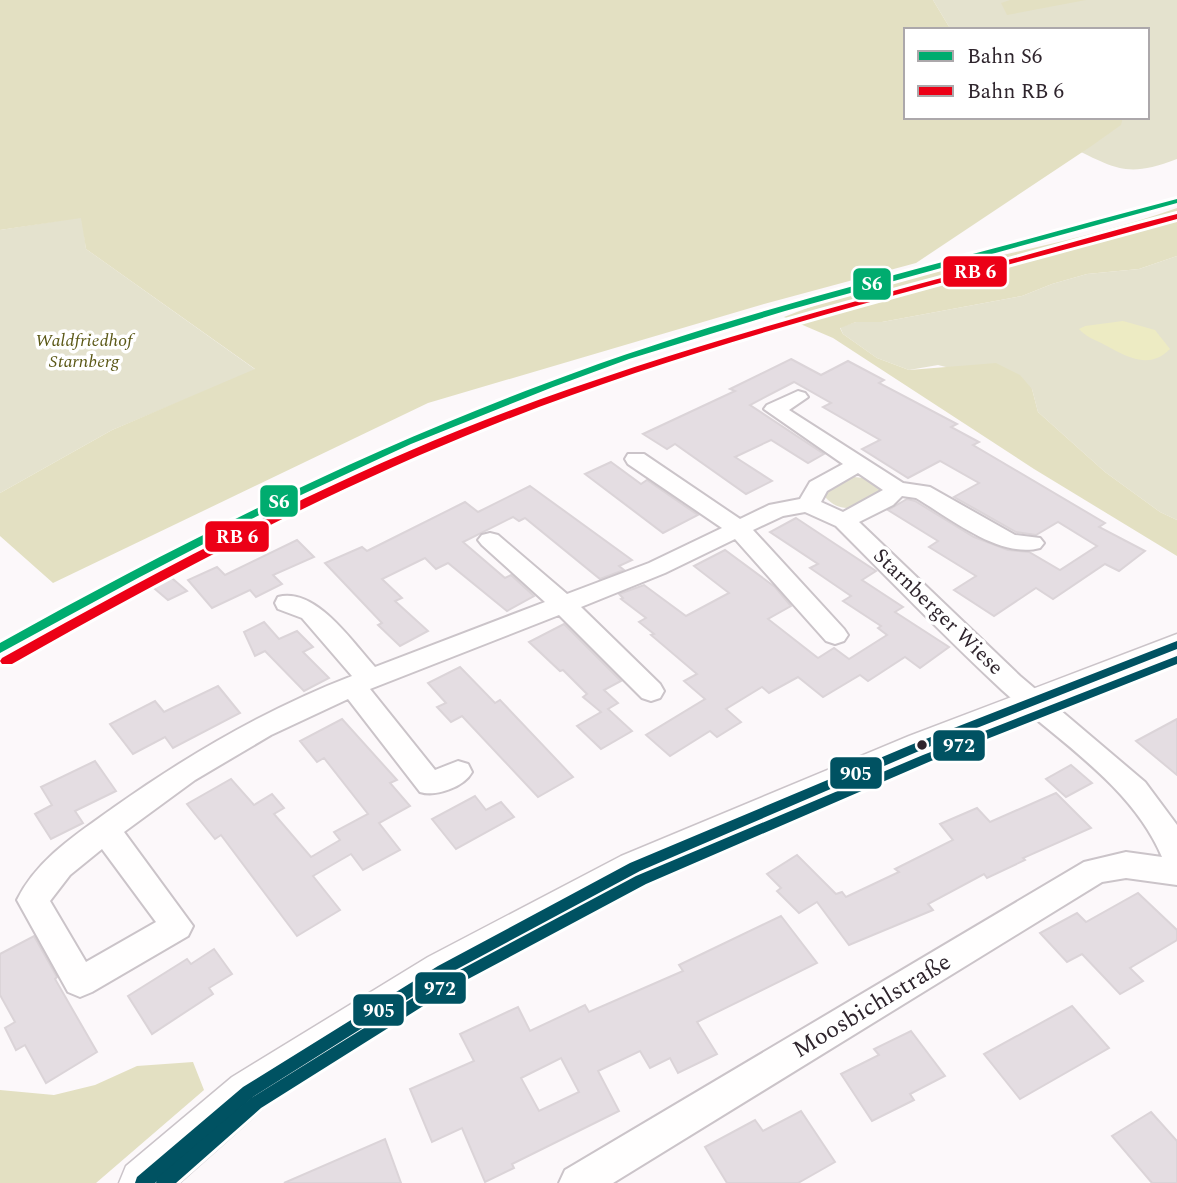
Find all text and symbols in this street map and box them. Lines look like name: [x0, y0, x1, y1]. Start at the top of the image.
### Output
legend: [904, 28, 1149, 119]
text: Bahn S6: [967, 41, 1042, 73]
text: Bahn RB 6: [967, 76, 1064, 108]
line badge: RB 6: [942, 255, 1008, 288]
text: RB 6: [954, 258, 997, 287]
line badge: S6: [852, 267, 892, 301]
text: S6: [861, 270, 883, 299]
park label: Waldfriedhof Starnberg: [35, 327, 136, 375]
line badge: S6: [259, 484, 299, 518]
text: S6: [268, 488, 290, 517]
line badge: RB 6: [204, 520, 270, 553]
text: RB 6: [216, 523, 259, 552]
street label: Starnberger Wiese: [865, 541, 1011, 683]
line badge: 972: [932, 729, 986, 762]
text: 972: [943, 732, 975, 761]
unlabelled marker: [915, 738, 929, 752]
line badge: 905: [829, 756, 883, 790]
text: 905: [840, 760, 872, 789]
street label: Moosbichlstraße: [786, 944, 958, 1068]
line badge: 972: [414, 971, 467, 1005]
text: 972: [424, 975, 456, 1004]
line badge: 905: [352, 993, 405, 1027]
text: 905: [363, 997, 395, 1026]

